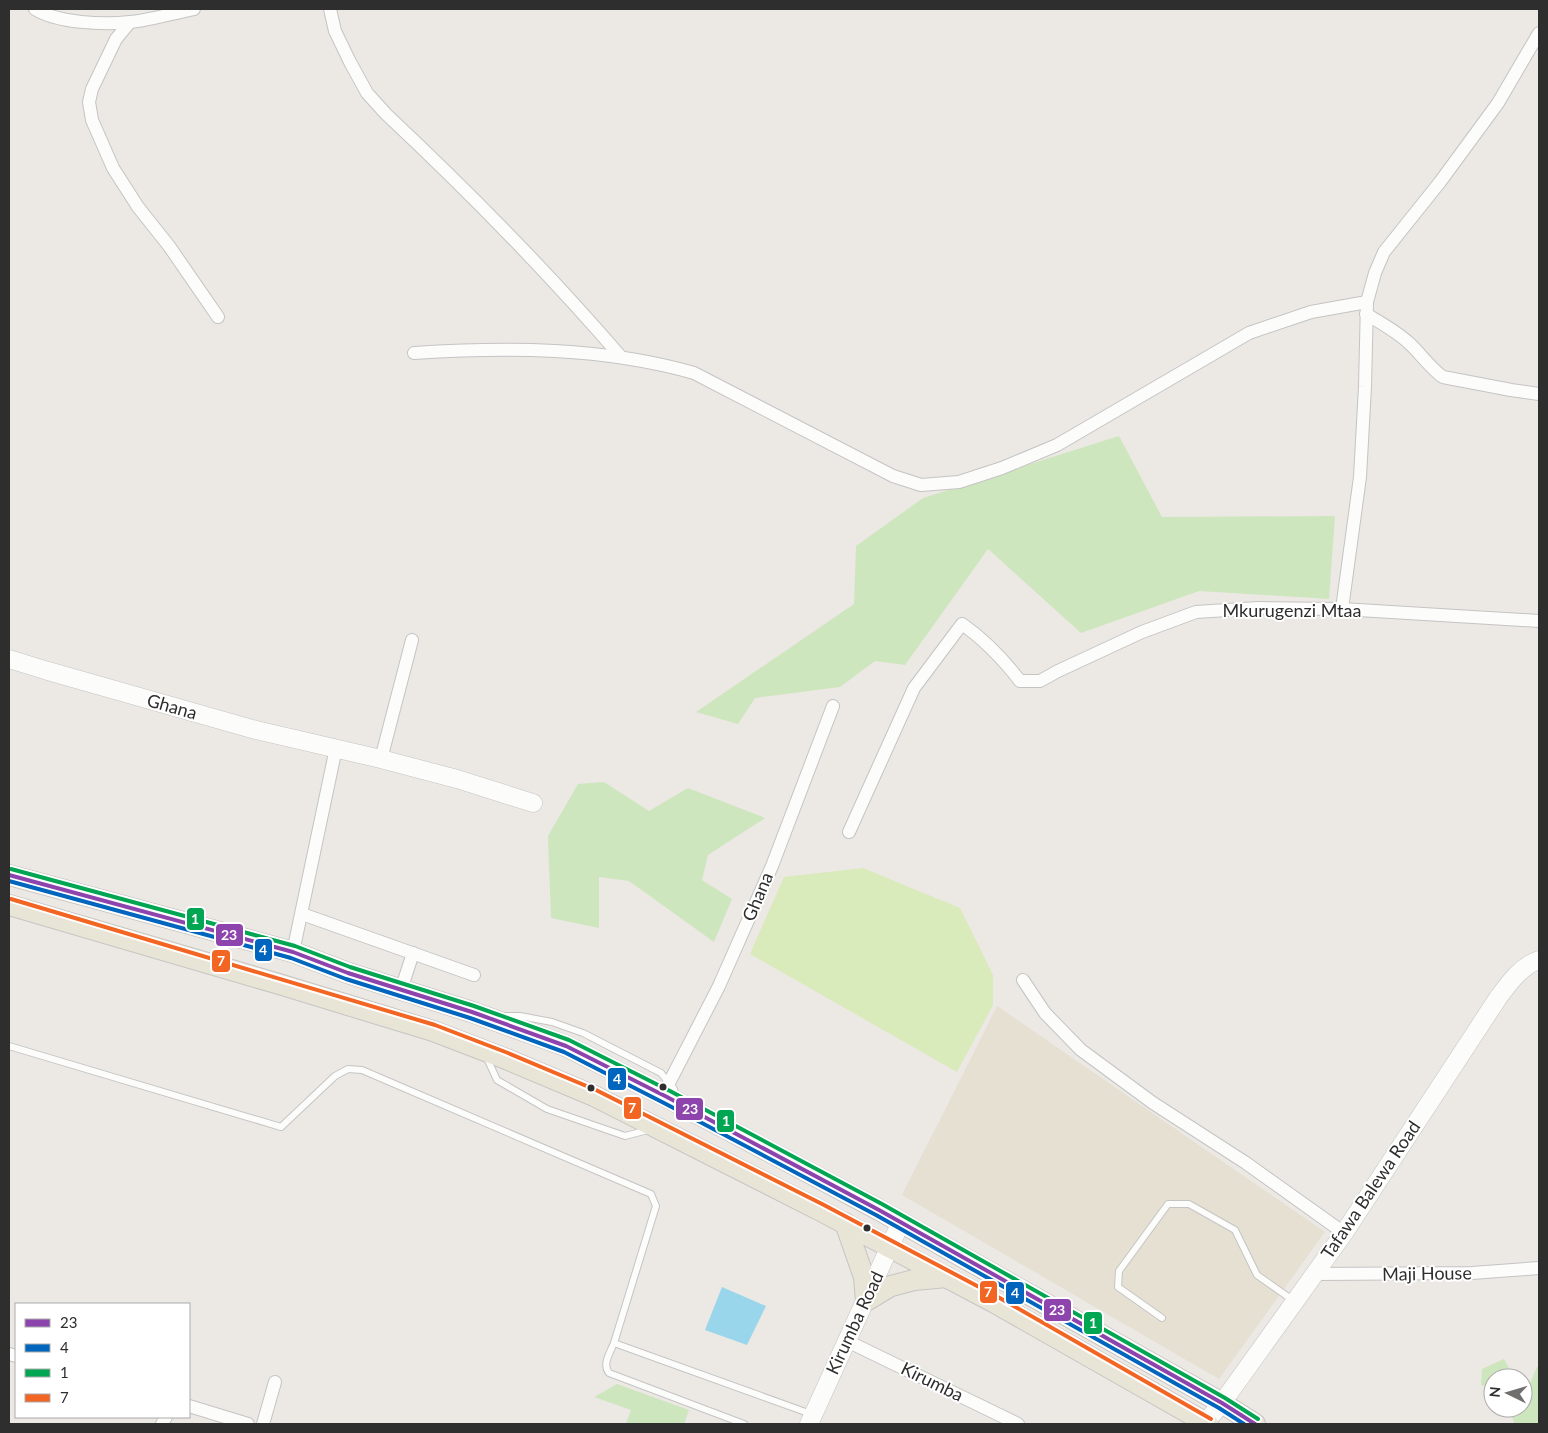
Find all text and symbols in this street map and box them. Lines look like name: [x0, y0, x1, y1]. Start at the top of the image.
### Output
street label: Mkurugenzi Mtaa: [1223, 599, 1361, 621]
street label: Ghana: [145, 688, 200, 724]
street label: Ghana: [737, 869, 777, 924]
line badge: 1: [186, 907, 205, 931]
text: 1: [191, 910, 199, 927]
line badge: 23: [215, 923, 244, 947]
text: 23: [221, 926, 237, 943]
line badge: 4: [254, 938, 273, 962]
text: 4: [259, 941, 267, 958]
line badge: 7: [211, 949, 231, 973]
text: 7: [217, 952, 225, 969]
line badge: 4: [607, 1067, 627, 1091]
text: 4: [613, 1070, 621, 1087]
unlabelled marker: [658, 1082, 668, 1092]
unlabelled marker: [586, 1083, 596, 1093]
line badge: 7: [623, 1096, 642, 1120]
line badge: 23: [675, 1097, 704, 1121]
text: 7: [628, 1099, 636, 1116]
text: 23: [682, 1100, 698, 1117]
line badge: 1: [716, 1109, 735, 1133]
text: 1: [722, 1112, 730, 1129]
street label: Tafawa Balewa Road: [1316, 1116, 1425, 1263]
unlabelled marker: [862, 1223, 872, 1233]
street label: Maji House: [1382, 1261, 1472, 1285]
street label: Kirumba Road: [821, 1268, 888, 1378]
line badge: 7: [979, 1280, 998, 1304]
line badge: 4: [1005, 1281, 1025, 1305]
text: 7: [984, 1283, 992, 1300]
text: 4: [1011, 1284, 1019, 1301]
line badge: 23: [1043, 1298, 1072, 1322]
text: 23: [1049, 1301, 1065, 1318]
legend: [15, 1303, 190, 1418]
line badge: 1: [1083, 1311, 1103, 1335]
text: 23: [60, 1313, 77, 1331]
text: 1: [1089, 1314, 1097, 1331]
text: 4: [60, 1338, 69, 1356]
street label: Kirumba: [898, 1357, 967, 1406]
text: 1: [60, 1363, 69, 1381]
north arrow: [1483, 1368, 1533, 1418]
text: N: [1486, 1386, 1503, 1398]
text: 7: [60, 1388, 69, 1406]

